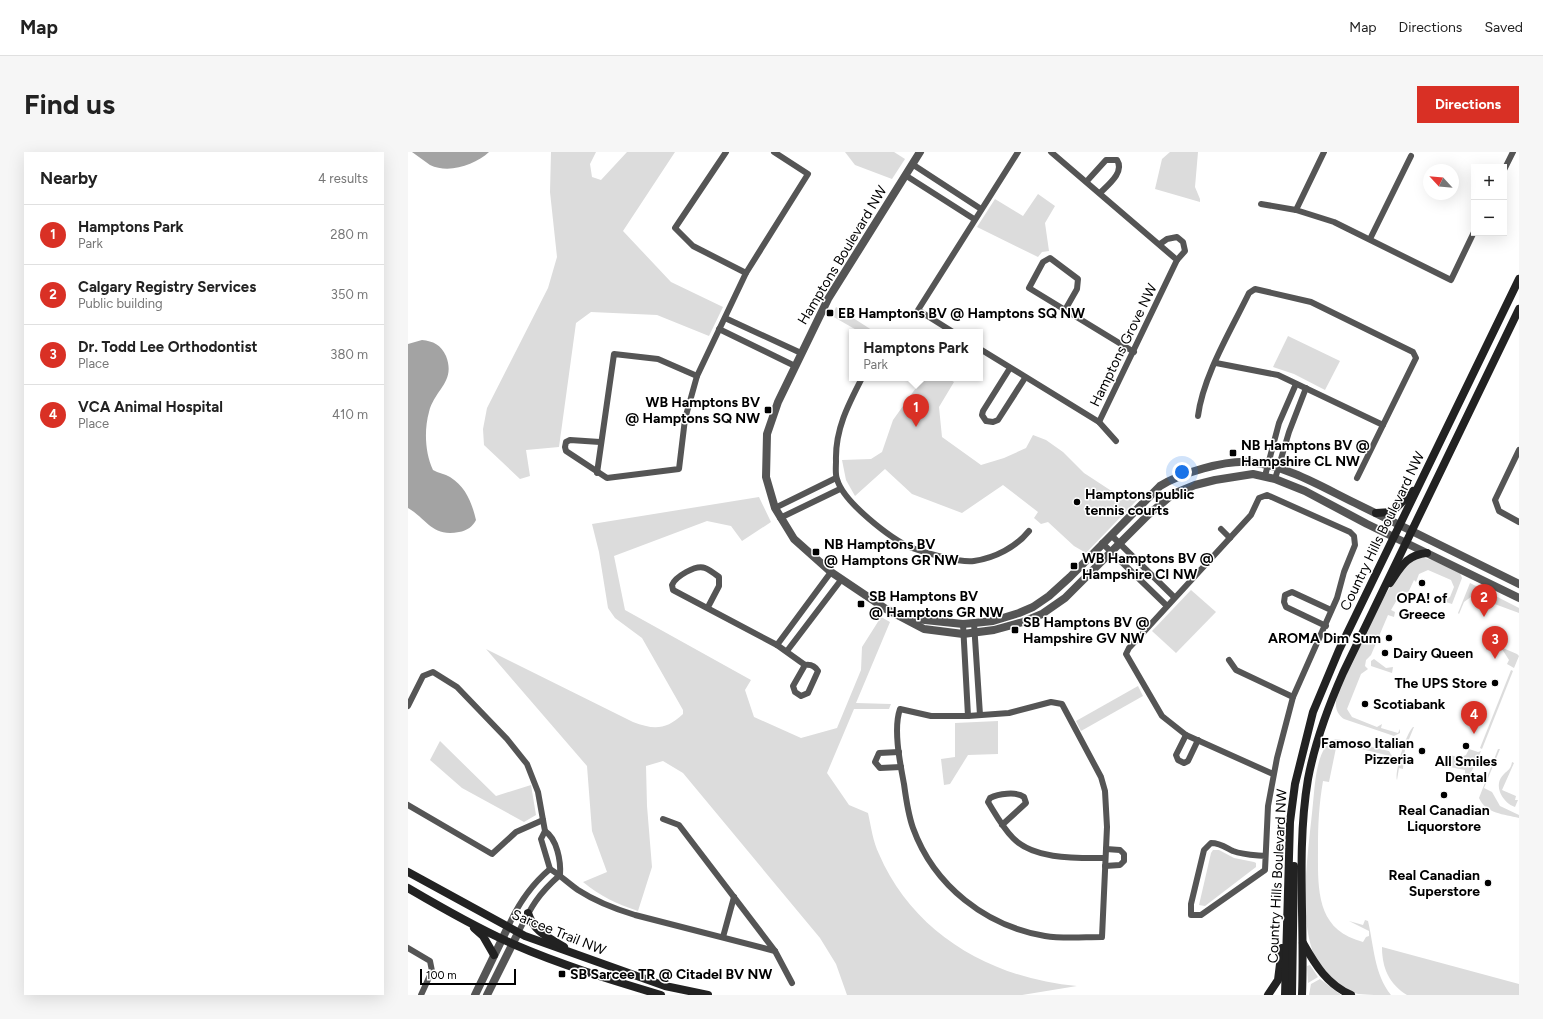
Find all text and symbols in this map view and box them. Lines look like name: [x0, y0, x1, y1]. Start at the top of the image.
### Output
text: Map: [20, 16, 58, 39]
text: Map: [1349, 19, 1377, 36]
text: Directions: [1399, 19, 1462, 36]
text: Saved: [1484, 19, 1523, 36]
button: Directions: [1417, 86, 1519, 123]
text: Find us: [24, 87, 115, 121]
north arrow: [1423, 164, 1459, 200]
map controls: [1471, 164, 1507, 236]
button: +: [1471, 164, 1507, 200]
text: Nearby: [40, 168, 98, 188]
text: 4 results: [318, 171, 368, 186]
street label: Hamptons Boulevard NW: [794, 182, 891, 328]
button: −: [1471, 200, 1507, 236]
text: Hamptons Park: [78, 218, 184, 236]
text: 1: [50, 227, 56, 242]
text: 280 m: [330, 227, 368, 242]
text: Park: [78, 236, 103, 251]
text: Calgary Registry Services: [78, 278, 256, 296]
street label: Hamptons Grove NW: [1086, 280, 1161, 410]
text: 2: [49, 287, 57, 302]
text: 350 m: [331, 287, 368, 302]
text: Public building: [78, 296, 163, 311]
place label: EB Hamptons BV @ Hamptons SQ NW: [838, 305, 1085, 322]
marker: EB Hamptons BV @ Hamptons SQ NW: [825, 308, 835, 318]
popup: [849, 329, 983, 381]
text: Dr. Todd Lee Orthodontist: [78, 338, 258, 356]
text: Hamptons Park: [863, 339, 969, 357]
text: 3: [49, 347, 57, 362]
text: 380 m: [330, 347, 368, 362]
text: Place: [78, 356, 109, 371]
text: Park: [863, 357, 888, 372]
place label: WB Hamptons BV @ Hamptons SQ NW: [625, 394, 760, 427]
pin: 1: [903, 394, 929, 427]
text: VCA Animal Hospital: [78, 398, 223, 416]
marker: WB Hamptons BV @ Hamptons SQ NW: [763, 405, 773, 415]
text: 4: [49, 407, 57, 422]
text: 410 m: [332, 407, 368, 422]
text: Place: [78, 416, 109, 431]
place label: NB Hamptons BV @ Hampshire CL NW: [1241, 437, 1370, 470]
marker: NB Hamptons BV @ Hampshire CL NW: [1228, 448, 1238, 458]
street label: Country Hills Boulevard NW: [1337, 449, 1429, 613]
your location: [1172, 462, 1192, 482]
place label: Hamptons public tennis courts: [1085, 486, 1195, 519]
marker: Hamptons public tennis courts: [1072, 497, 1082, 507]
place label: NB Hamptons BV @ Hamptons GR NW: [824, 536, 959, 569]
marker: NB Hamptons BV @ Hamptons GR NW: [811, 547, 821, 557]
place label: WB Hamptons BV @ Hampshire CI NW: [1082, 550, 1214, 583]
marker: WB Hamptons BV @ Hampshire CI NW: [1069, 561, 1079, 571]
marker: OPA! of Greece: [1417, 578, 1427, 588]
pin: 2: [1471, 584, 1497, 617]
place label: SB Hamptons BV @ Hamptons GR NW: [869, 588, 1004, 621]
place label: OPA! of Greece: [1397, 590, 1448, 623]
marker: SB Hamptons BV @ Hamptons GR NW: [856, 599, 866, 609]
place label: SB Hamptons BV @ Hampshire GV NW: [1023, 614, 1149, 647]
marker: SB Hamptons BV @ Hampshire GV NW: [1010, 625, 1020, 635]
pin: 3: [1482, 626, 1508, 659]
place label: AROMA Dim Sum: [1268, 630, 1381, 647]
marker: AROMA Dim Sum: [1384, 633, 1394, 643]
place label: Dairy Queen: [1393, 645, 1473, 662]
marker: Dairy Queen: [1380, 648, 1390, 658]
place label: The UPS Store: [1394, 675, 1487, 692]
marker: The UPS Store: [1490, 678, 1500, 688]
place label: Scotiabank: [1373, 696, 1446, 713]
marker: Scotiabank: [1360, 699, 1370, 709]
pin: 4: [1461, 701, 1487, 734]
place label: Famoso Italian Pizzeria: [1321, 735, 1414, 768]
marker: All Smiles Dental: [1461, 741, 1471, 751]
marker: Famoso Italian Pizzeria: [1417, 746, 1427, 756]
place label: All Smiles Dental: [1435, 753, 1498, 786]
street label: Country Hills Boulevard NW: [1264, 788, 1291, 964]
marker: Real Canadian Liquorstore: [1439, 790, 1449, 800]
place label: Real Canadian Liquorstore: [1398, 802, 1490, 835]
place label: Real Canadian Superstore: [1389, 867, 1480, 900]
marker: Real Canadian Superstore: [1483, 878, 1493, 888]
street label: Sarcee Trail NW: [509, 906, 609, 959]
place label: SB Sarcee TR @ Citadel BV NW: [570, 966, 772, 983]
scale bar: [420, 967, 516, 986]
text: 100 m: [426, 969, 457, 982]
marker: SB Sarcee TR @ Citadel BV NW: [557, 969, 567, 979]

